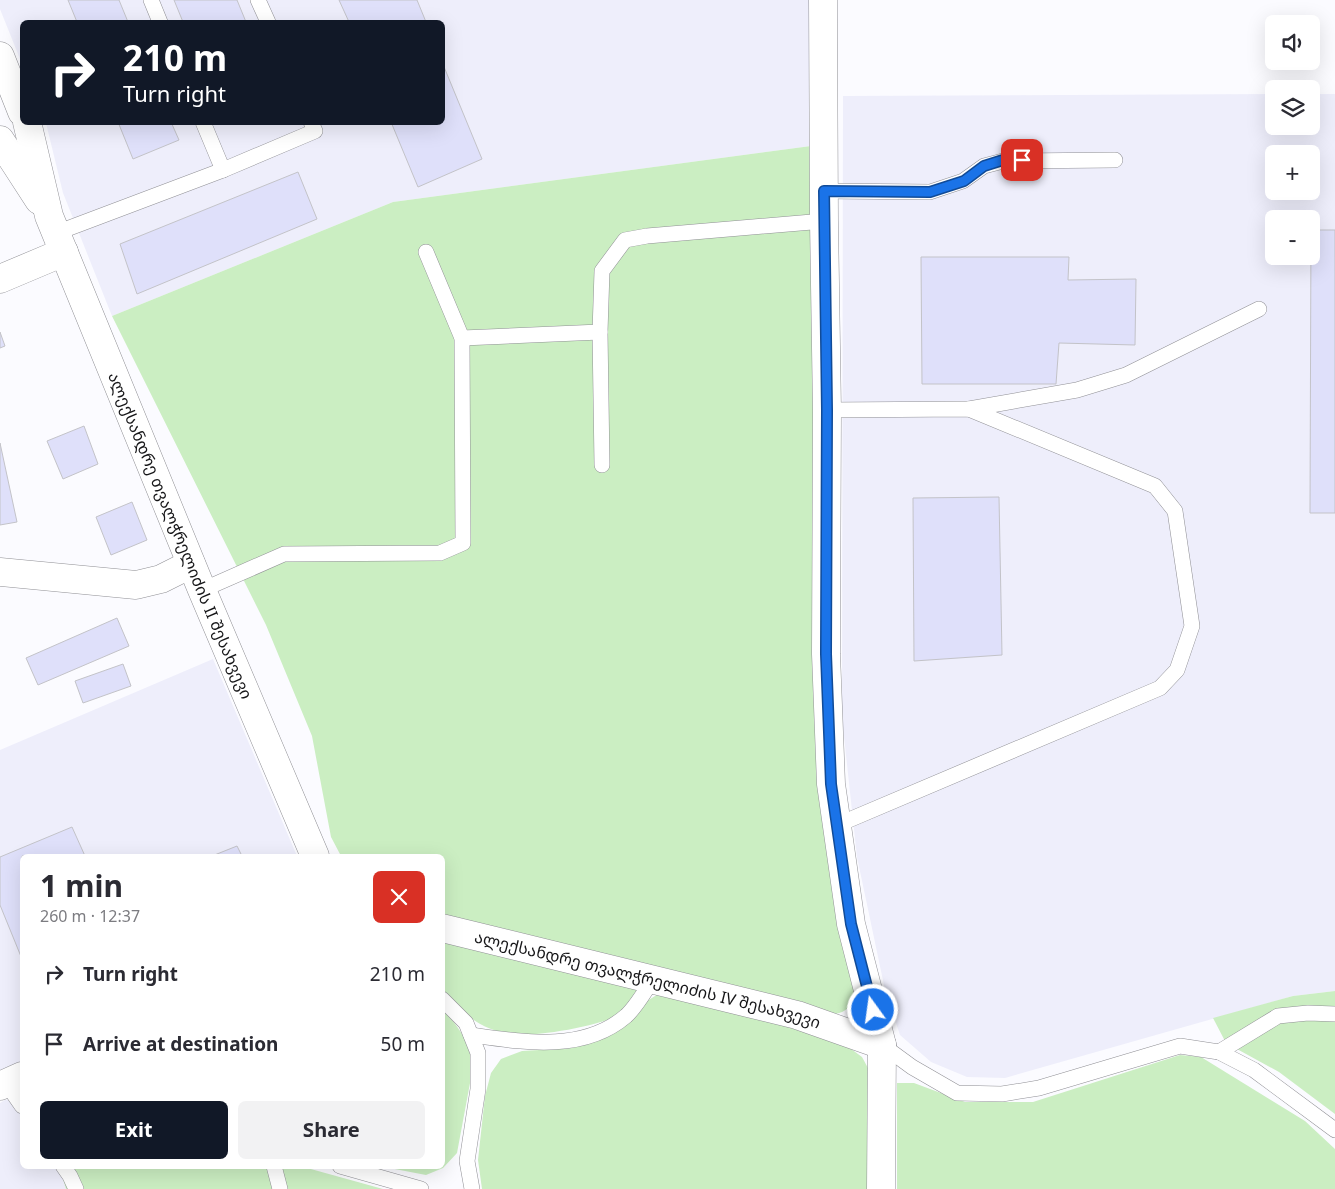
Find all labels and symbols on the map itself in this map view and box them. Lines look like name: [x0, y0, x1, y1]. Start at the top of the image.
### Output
pin: [1001, 139, 1043, 181]
street label: ალექსანდრე თვალჭრელიძის II შესახვევი: [103, 369, 258, 702]
street label: ალექსანდრე თვალჭრელიძის IV შესახვევი: [472, 925, 824, 1034]
position arrow: [846, 983, 898, 1035]

